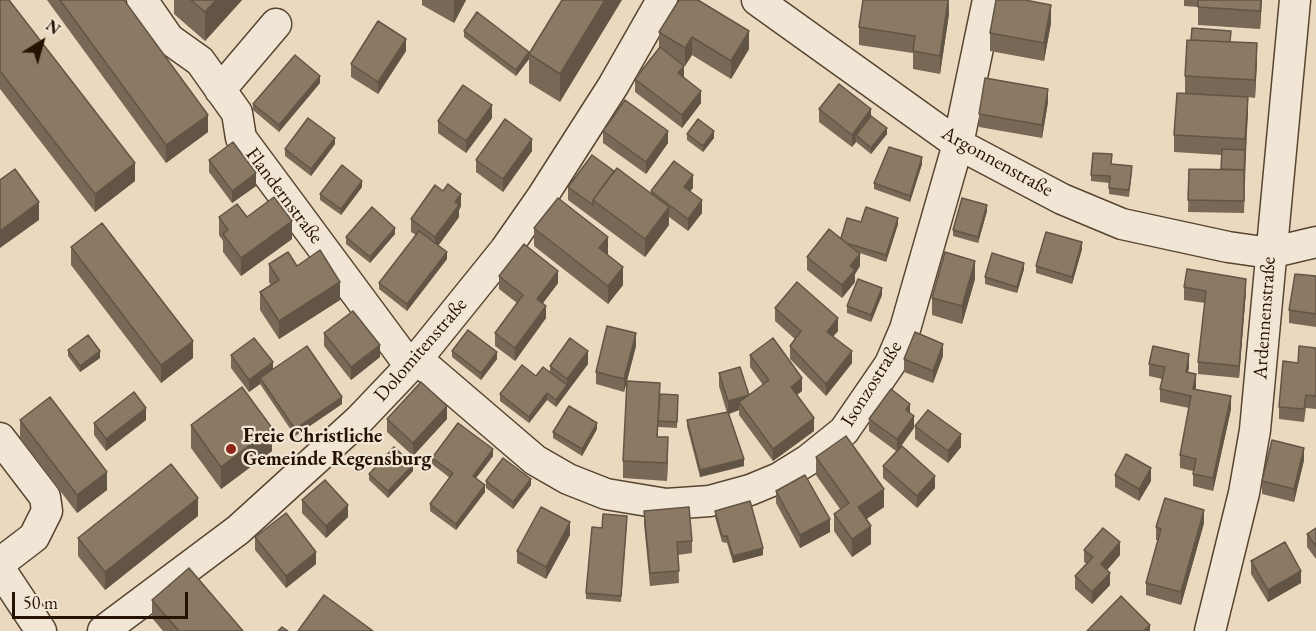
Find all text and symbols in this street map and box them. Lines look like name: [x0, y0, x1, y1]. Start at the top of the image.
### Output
north arrow: [12, 12, 72, 72]
text: N: [42, 15, 65, 40]
street label: Argonnenstraße: [937, 121, 1057, 203]
street label: Flandernstraße: [240, 143, 328, 249]
street label: Ardennenstraße: [1249, 256, 1281, 380]
street label: Dolomitenstraße: [369, 293, 473, 407]
street label: Isonzostraße: [836, 337, 908, 431]
place label: Freie Christliche Gemeinde Regensburg: [243, 425, 432, 472]
marker: Freie Christliche Gemeinde Regensburg: [224, 442, 238, 456]
scale bar: [15, 580, 190, 618]
text: 50 m: [23, 591, 58, 614]

